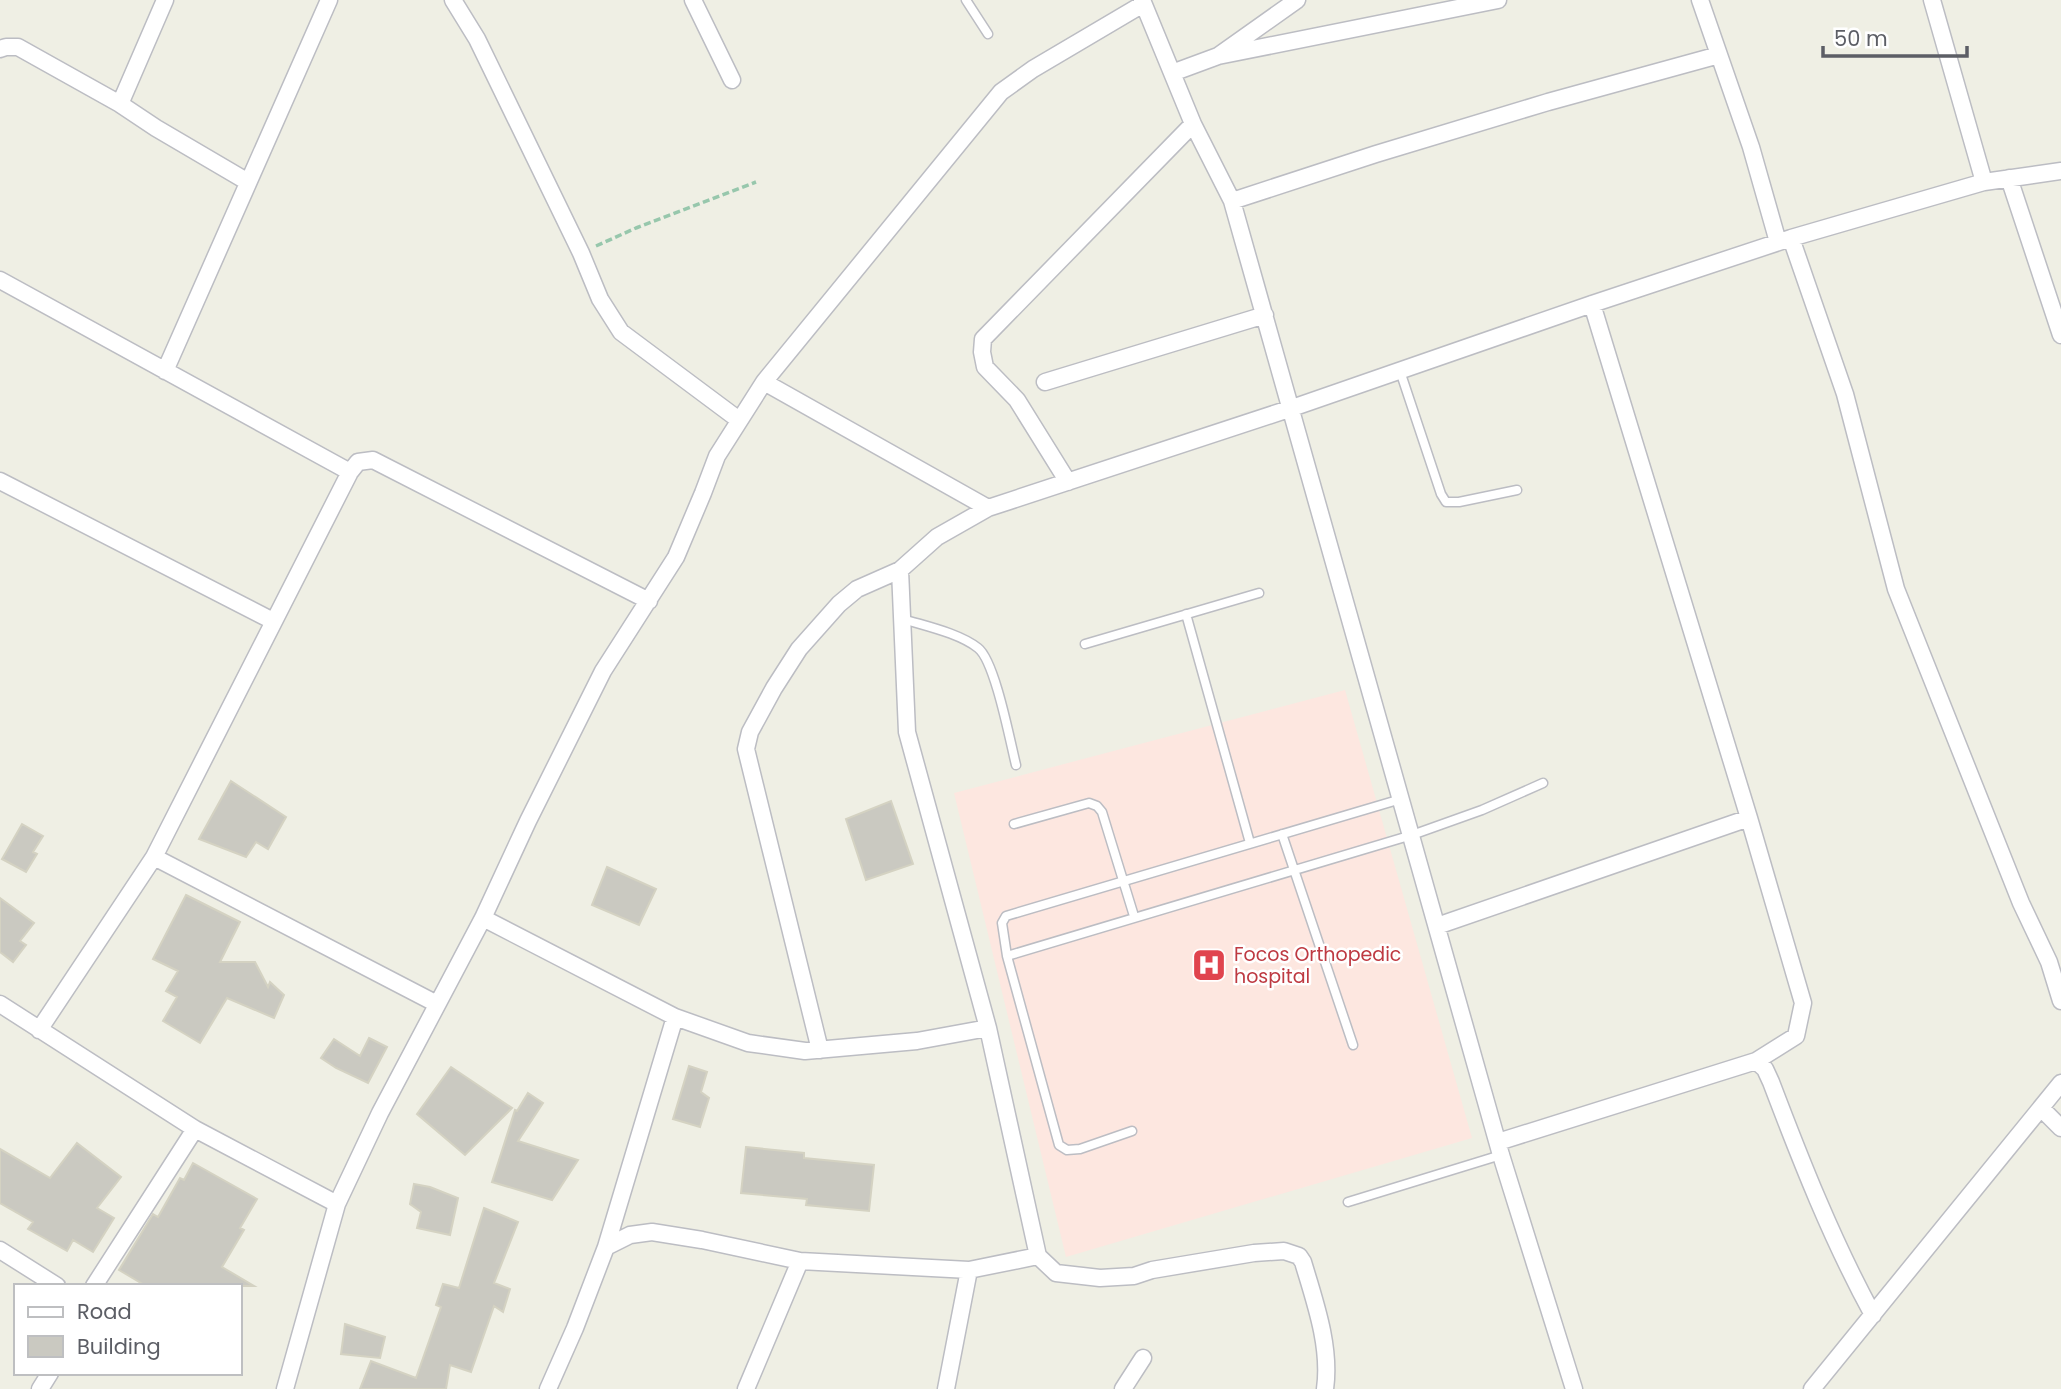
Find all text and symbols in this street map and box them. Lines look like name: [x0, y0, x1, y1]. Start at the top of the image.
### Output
scale bar: [1823, 14, 1966, 58]
text: 50 m: [1834, 24, 1888, 53]
place label: Focos Orthopedic hospital: [1234, 941, 1401, 990]
hospital icon: Focos Orthopedic hospital: [1190, 946, 1228, 984]
legend: [14, 1284, 242, 1375]
text: Road: [77, 1297, 132, 1326]
text: Building: [77, 1332, 161, 1361]

